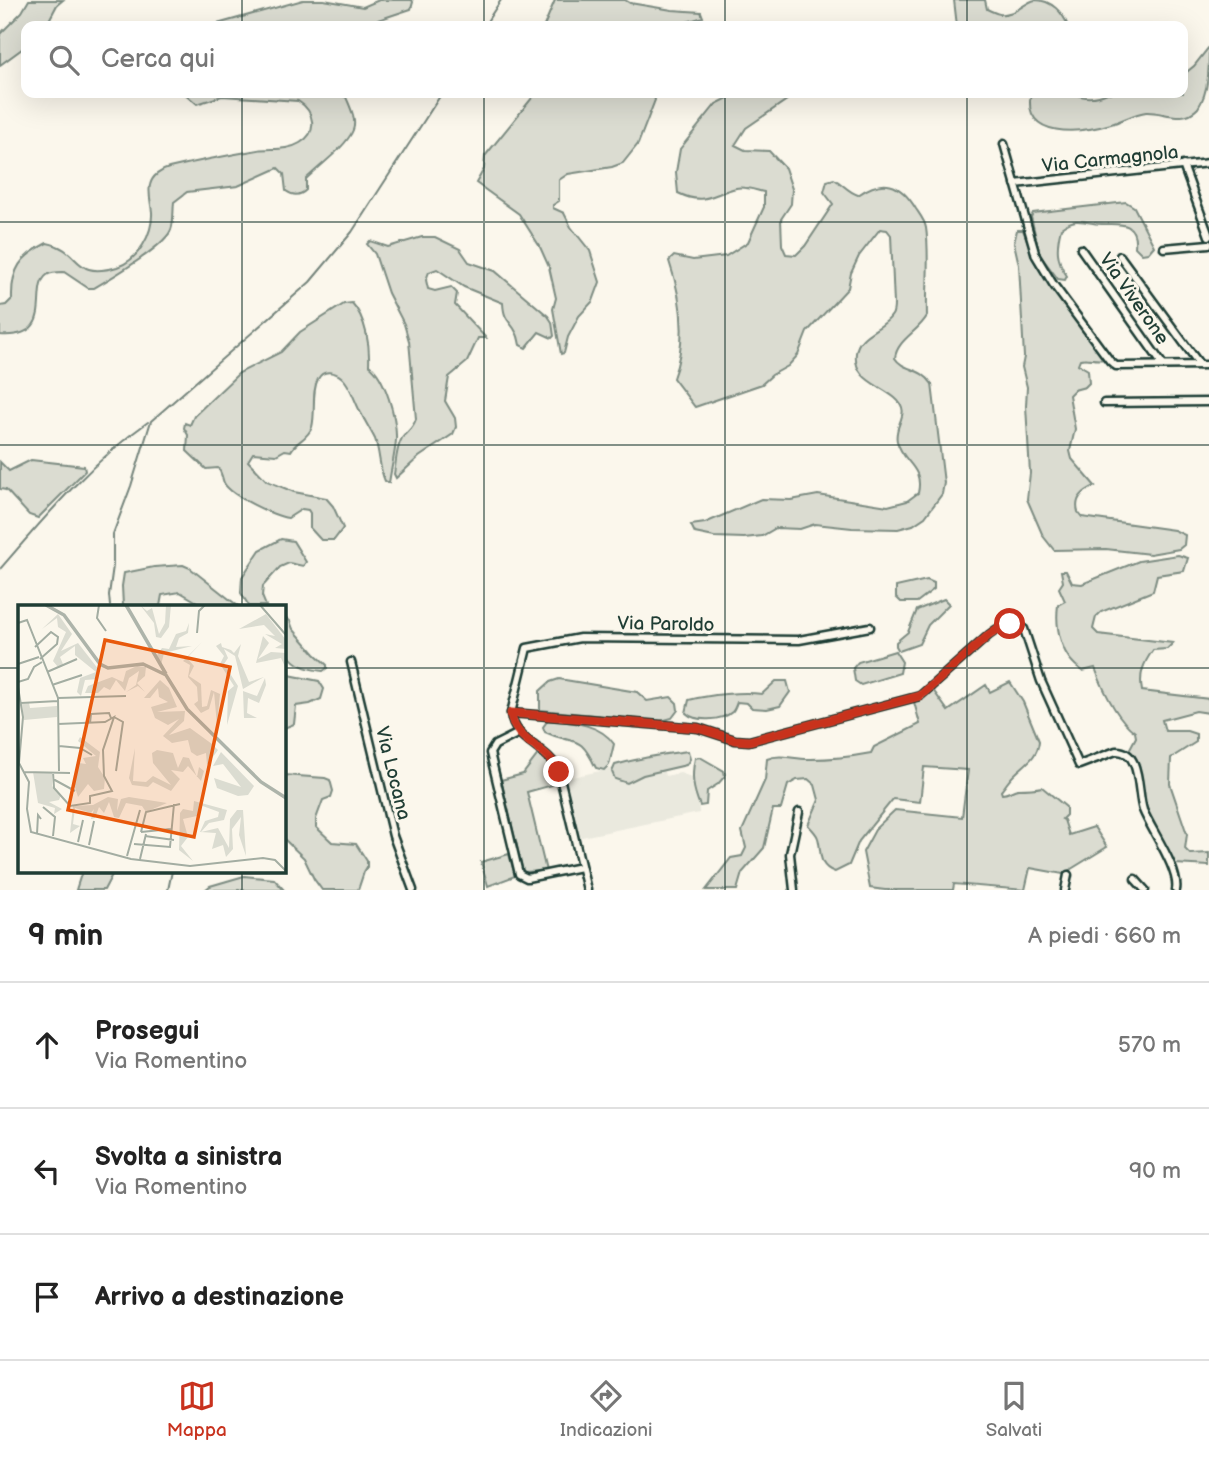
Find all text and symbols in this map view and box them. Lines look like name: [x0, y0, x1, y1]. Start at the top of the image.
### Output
search box: [21, 21, 1188, 98]
icon: search: [45, 41, 83, 79]
text: Cerca qui: [101, 44, 215, 75]
street label: Via Carmagnola: [1041, 141, 1179, 178]
street label: Via Viverone: [1094, 249, 1174, 349]
inset map: [18, 605, 285, 872]
route start: [994, 608, 1025, 639]
street label: Via Paroldo: [617, 612, 715, 637]
street label: Via Locana: [370, 724, 415, 823]
route end: [543, 756, 574, 787]
text: 9 min: [28, 918, 103, 954]
text: A piedi · 660 m: [1028, 922, 1181, 950]
text: Prosegui: [95, 1016, 199, 1047]
icon: ahead: [28, 1026, 66, 1064]
text: 570 m: [1118, 1031, 1181, 1059]
text: Via Romentino: [95, 1047, 247, 1075]
text: Svolta a sinistra: [95, 1142, 282, 1173]
icon: left: [28, 1152, 66, 1190]
text: 90 m: [1129, 1157, 1181, 1185]
text: Via Romentino: [95, 1173, 247, 1201]
icon: arrive: [28, 1278, 66, 1316]
text: Arrivo a destinazione: [95, 1282, 344, 1313]
tab: Mappa: [167, 1377, 227, 1442]
tab: Indicazioni: [560, 1377, 652, 1442]
tab: Salvati: [986, 1377, 1042, 1442]

